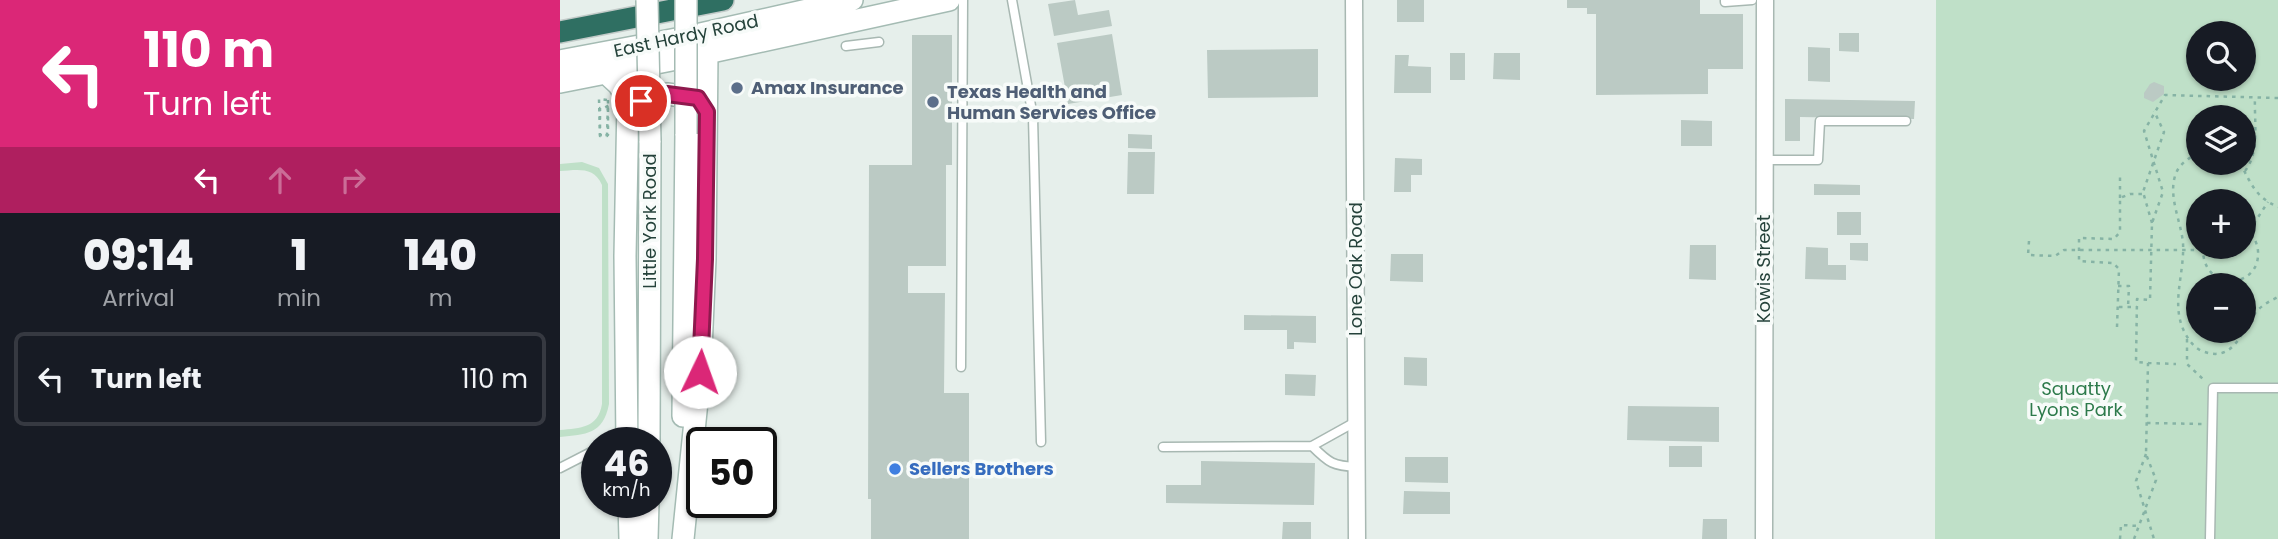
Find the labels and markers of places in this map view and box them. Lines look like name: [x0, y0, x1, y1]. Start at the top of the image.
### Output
pin: [611, 71, 671, 131]
place label: Amax Insurance: [751, 75, 904, 100]
place label: Texas Health and Human Services Office: [947, 79, 1156, 125]
marker: Amax Insurance: [729, 80, 745, 96]
marker: Texas Health and Human Services Office: [925, 94, 941, 110]
place label: Sellers Brothers: [909, 456, 1054, 481]
marker: Sellers Brothers: [887, 461, 903, 477]

